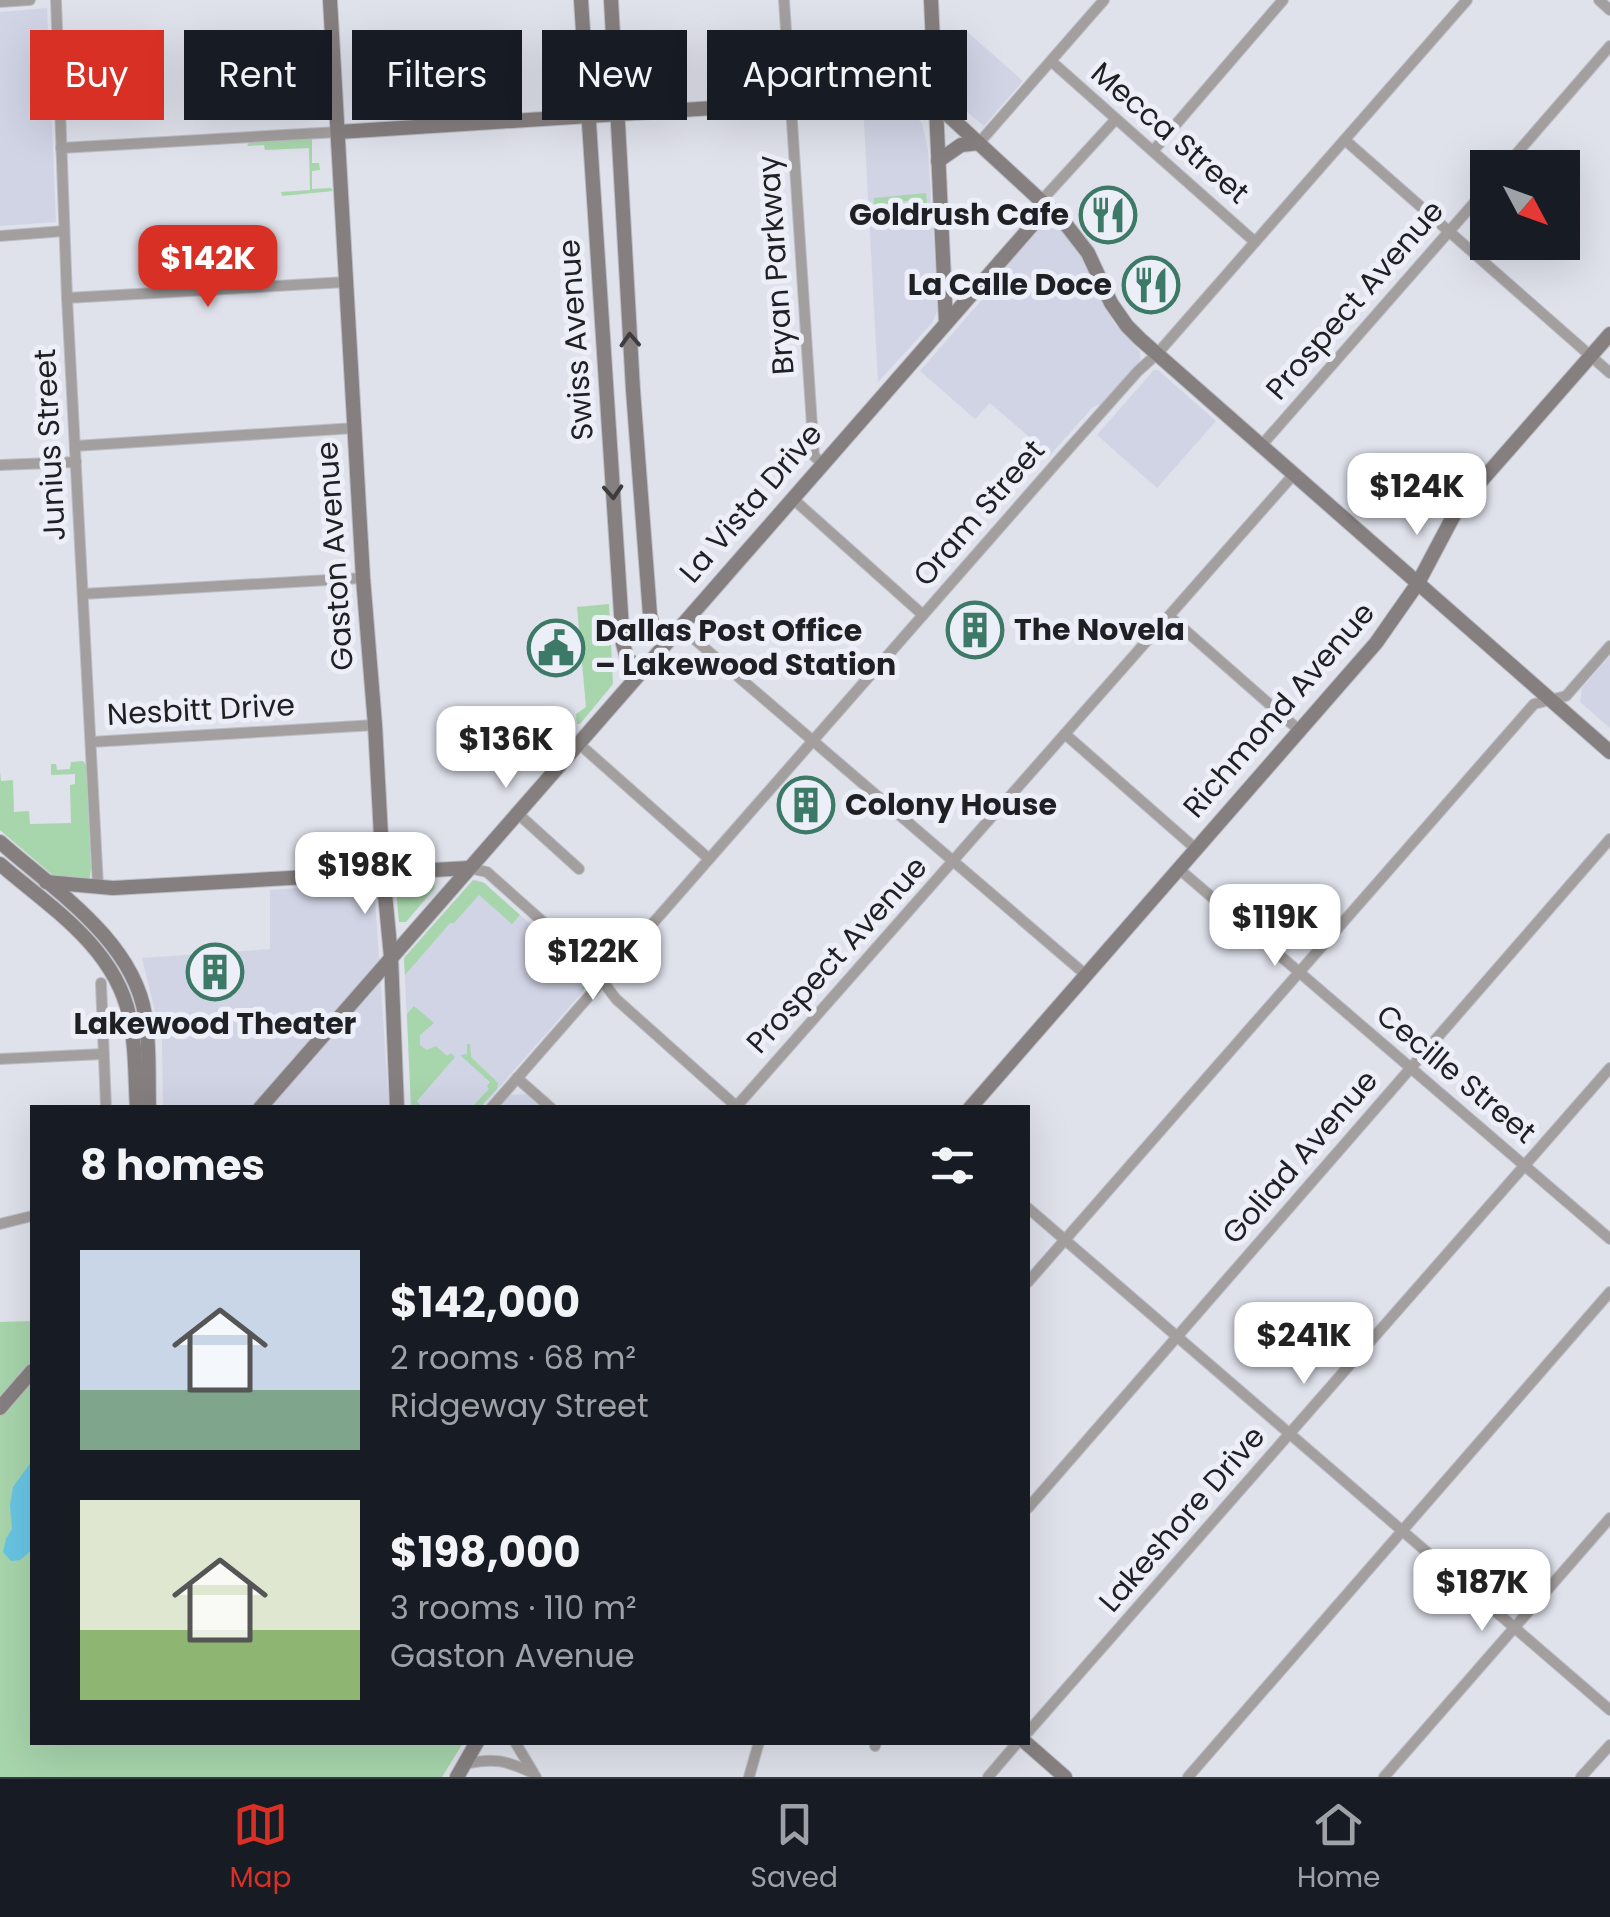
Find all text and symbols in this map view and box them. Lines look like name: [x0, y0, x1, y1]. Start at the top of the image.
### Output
chip: Buy: [30, 30, 164, 120]
chip: Rent: [184, 30, 332, 120]
chip: Filters: [352, 30, 522, 120]
chip: New: [542, 30, 687, 120]
chip: Apartment: [707, 30, 967, 120]
street label: Mecca Street: [1082, 52, 1259, 213]
north arrow: [1470, 150, 1580, 260]
map controls: [1470, 150, 1580, 260]
street label: Bryan Parkway: [746, 154, 805, 376]
restaurant icon: Goldrush Cafe: [1078, 185, 1138, 245]
street label: Prospect Avenue: [1256, 190, 1454, 409]
place label: Goldrush Cafe: [849, 193, 1069, 236]
pin: $142K: [138, 225, 278, 310]
text: $142K: [160, 235, 256, 280]
street label: Swiss Avenue: [547, 238, 604, 442]
restaurant icon: La Calle Doce: [1121, 255, 1181, 315]
place label: La Calle Doce: [908, 263, 1112, 306]
one-way arrow: [620, 331, 641, 347]
street label: Junius Street: [23, 348, 76, 542]
street label: La Vista Drive: [669, 413, 832, 592]
street label: Oram Street: [903, 430, 1054, 595]
street label: Gaston Avenue: [305, 440, 364, 672]
pin: $124K: [1347, 453, 1487, 538]
text: $124K: [1369, 463, 1465, 508]
one-way arrow: [602, 484, 623, 500]
street label: Richmond Avenue: [1173, 592, 1384, 827]
building icon: The Novela: [945, 600, 1005, 660]
place label: The Novela: [1014, 608, 1185, 651]
place label: Dallas Post Office – Lakewood Station: [595, 609, 896, 686]
public building icon: Dallas Post Office – Lakewood Station: [526, 618, 586, 678]
street label: Nesbitt Drive: [106, 683, 296, 736]
pin: $136K: [436, 706, 576, 791]
text: $136K: [458, 716, 554, 761]
building icon: Colony House: [776, 775, 836, 835]
place label: Colony House: [845, 783, 1057, 826]
pin: $198K: [295, 832, 435, 917]
text: $198K: [317, 842, 413, 887]
street label: Prospect Avenue: [736, 847, 937, 1063]
pin: $119K: [1205, 884, 1345, 969]
text: $119K: [1231, 894, 1319, 939]
pin: $122K: [523, 918, 663, 1003]
text: $122K: [547, 928, 639, 973]
building icon: Lakewood Theater: [185, 942, 245, 1002]
street label: Cecille Street: [1367, 994, 1545, 1153]
place label: Lakewood Theater: [74, 1002, 357, 1045]
street label: Goliad Avenue: [1212, 1060, 1388, 1253]
text: 8 homes: [80, 1136, 265, 1195]
icon: filters: [925, 1138, 980, 1193]
text: $142,000: [390, 1273, 580, 1332]
icon: home: [160, 1290, 280, 1410]
pin: $241K: [1234, 1302, 1374, 1387]
text: $241K: [1256, 1312, 1352, 1357]
text: 2 rooms · 68 m²: [390, 1335, 636, 1380]
text: Ridgeway Street: [390, 1383, 649, 1428]
street label: Lakeshore Drive: [1089, 1416, 1275, 1621]
text: $198,000: [390, 1523, 581, 1582]
icon: home: [160, 1540, 280, 1660]
pin: $187K: [1412, 1549, 1552, 1634]
text: $187K: [1435, 1559, 1529, 1604]
text: 3 rooms · 110 m²: [390, 1585, 636, 1630]
text: Gaston Avenue: [390, 1633, 635, 1678]
tab: Map: [230, 1797, 291, 1899]
tab: Saved: [751, 1797, 838, 1899]
tab: Home: [1297, 1797, 1380, 1899]

